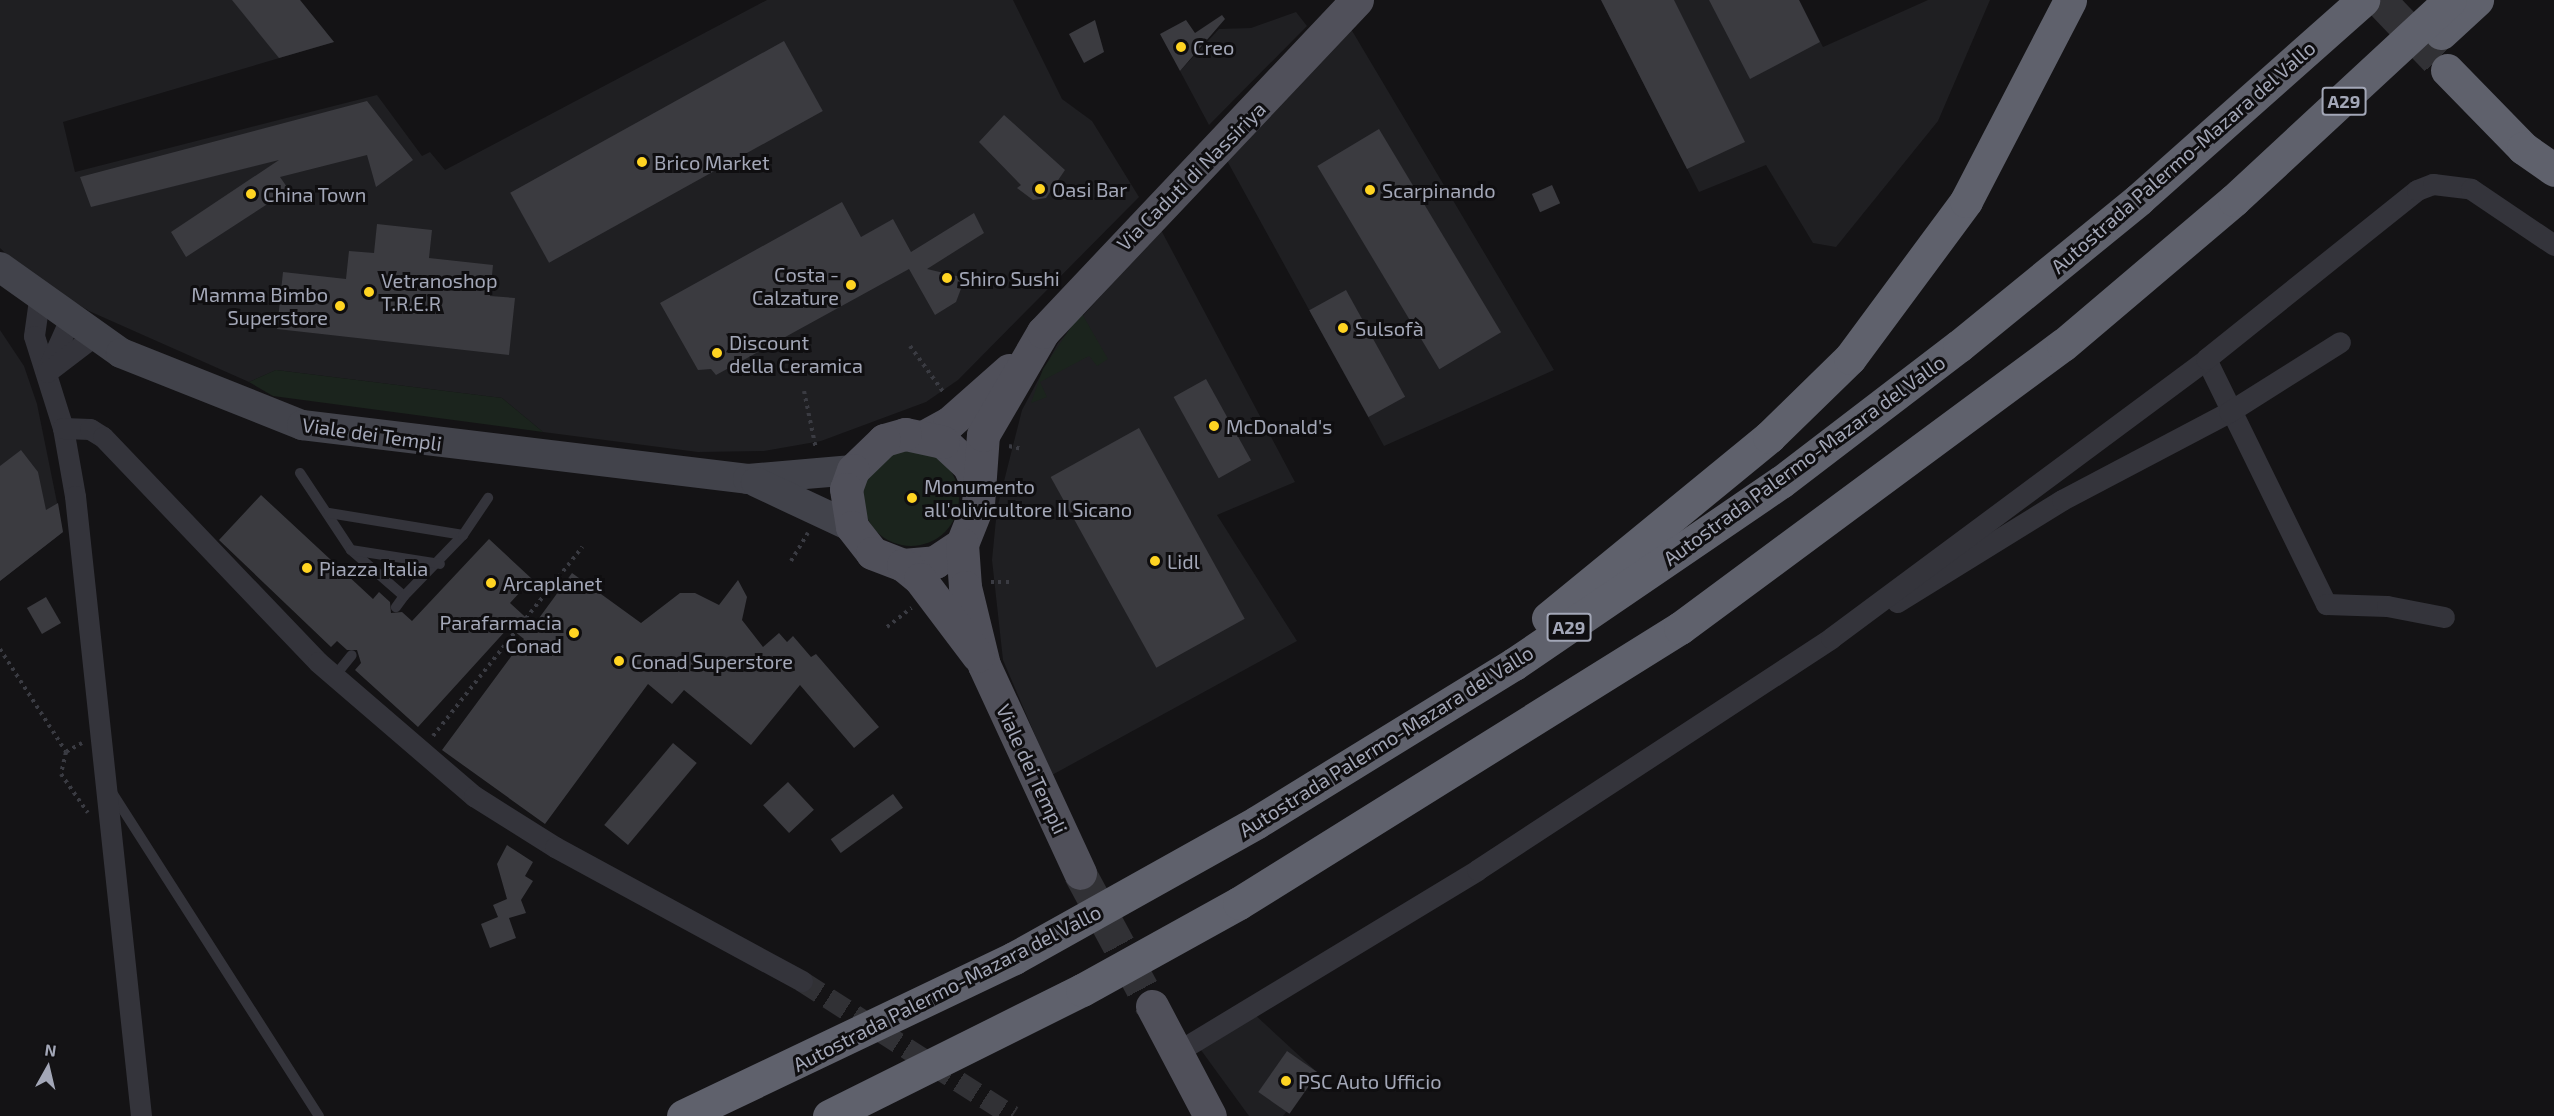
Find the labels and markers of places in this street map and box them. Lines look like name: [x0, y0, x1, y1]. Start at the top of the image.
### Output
place label: Creo: [1193, 35, 1234, 59]
marker: Creo: [1174, 40, 1188, 54]
place label: Brico Market: [654, 150, 770, 174]
marker: Brico Market: [635, 155, 649, 169]
place label: Oasi Bar: [1052, 177, 1127, 201]
place label: Scarpinando: [1382, 178, 1496, 202]
place label: China Town: [263, 182, 367, 206]
marker: Oasi Bar: [1033, 182, 1047, 196]
marker: Scarpinando: [1363, 183, 1377, 197]
marker: China Town: [244, 187, 258, 201]
place label: Costa - Calzature: [752, 262, 839, 309]
place label: Shiro Sushi: [959, 266, 1060, 290]
place label: Vetranoshop T.R.E.R: [381, 268, 497, 315]
marker: Shiro Sushi: [940, 271, 954, 285]
marker: Costa - Calzature: [844, 278, 858, 292]
place label: Mamma Bimbo Superstore: [191, 282, 328, 329]
marker: Vetranoshop T.R.E.R: [362, 285, 376, 299]
marker: Mamma Bimbo Superstore: [333, 299, 347, 313]
place label: Sulsofà: [1355, 316, 1424, 340]
marker: Sulsofà: [1336, 321, 1350, 335]
place label: Discount della Ceramica: [729, 330, 863, 377]
marker: Discount della Ceramica: [710, 346, 724, 360]
place label: McDonald's: [1226, 414, 1332, 438]
marker: McDonald's: [1207, 419, 1221, 433]
place label: Monumento all'olivicultore Il Sicano: [924, 474, 1133, 521]
marker: Monumento all'olivicultore Il Sicano: [905, 491, 919, 505]
place label: Lidl: [1167, 549, 1200, 573]
marker: Lidl: [1148, 554, 1162, 568]
place label: Piazza Italia: [319, 556, 428, 580]
marker: Piazza Italia: [300, 561, 314, 575]
place label: Arcaplanet: [503, 571, 602, 595]
marker: Arcaplanet: [484, 576, 498, 590]
place label: Parafarmacia Conad: [439, 610, 562, 657]
marker: Parafarmacia Conad: [567, 626, 581, 640]
place label: Conad Superstore: [631, 649, 793, 673]
marker: Conad Superstore: [612, 654, 626, 668]
place label: PSC Auto Ufficio: [1298, 1069, 1442, 1093]
marker: PSC Auto Ufficio: [1279, 1074, 1293, 1088]

